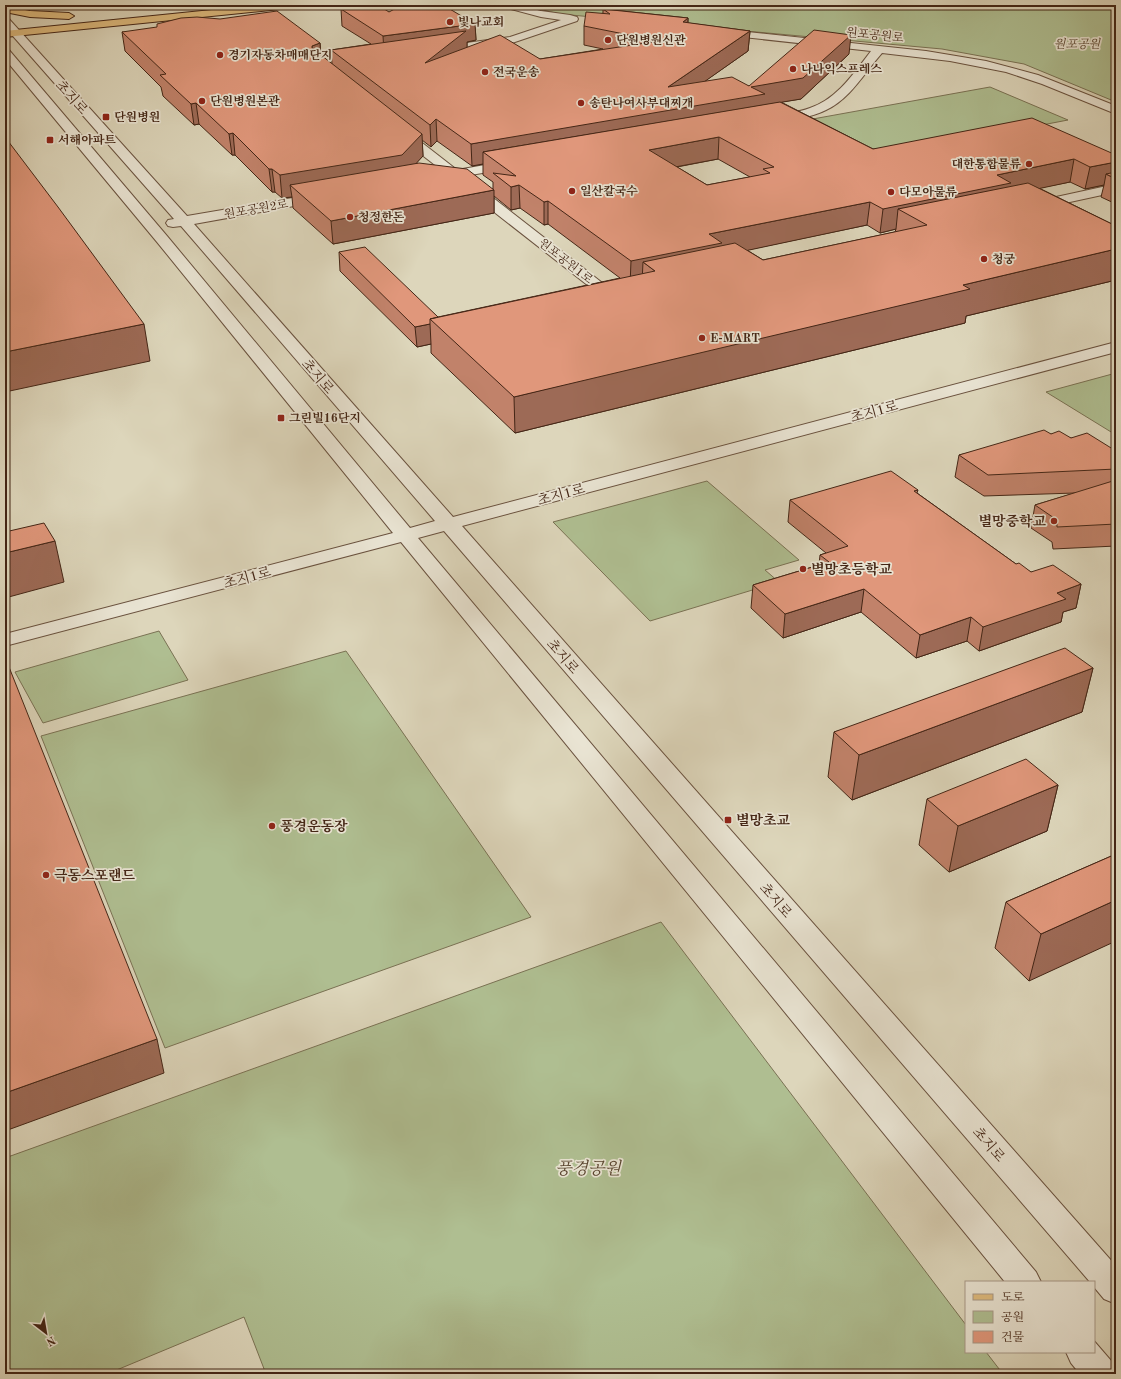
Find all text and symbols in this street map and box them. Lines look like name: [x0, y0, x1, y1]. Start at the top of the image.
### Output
place label: 빛나교회: [458, 15, 504, 29]
marker: 빛나교회: [445, 17, 455, 27]
street label: 원포공원로: [845, 26, 905, 45]
place label: 단원병원신관: [616, 33, 686, 47]
marker: 단원병원신관: [603, 35, 613, 45]
park label: 원포공원: [1054, 37, 1102, 51]
place label: 경기자동차매매단지: [228, 48, 332, 62]
marker: 경기자동차매매단지: [215, 50, 225, 60]
place label: 나나익스프레스: [801, 62, 883, 76]
marker: 나나익스프레스: [788, 64, 798, 74]
place label: 전국운송: [493, 65, 540, 79]
marker: 전국운송: [480, 67, 490, 77]
street label: 초지로: [52, 77, 91, 118]
place label: 단원병원본관: [210, 94, 280, 108]
marker: 단원병원본관: [197, 96, 207, 106]
place label: 송탄나여사부대찌개: [589, 96, 693, 110]
marker: 송탄나여사부대찌개: [576, 98, 586, 108]
place label: 단원병원: [114, 110, 160, 124]
marker: 단원병원: [101, 112, 111, 122]
place label: 서해아파트: [58, 133, 116, 147]
marker: 서해아파트: [45, 135, 55, 145]
place label: 대한통합물류: [951, 157, 1021, 171]
marker: 대한통합물류: [1024, 159, 1034, 169]
place label: 일산칼국수: [580, 184, 638, 198]
place label: 다모아물류: [899, 185, 957, 199]
marker: 일산칼국수: [567, 186, 577, 196]
marker: 다모아물류: [886, 187, 896, 197]
street label: 원포공원2로: [223, 197, 290, 222]
place label: 청정한돈: [358, 210, 405, 224]
marker: 청정한돈: [345, 212, 355, 222]
street label: 원포공원1로: [536, 236, 596, 287]
place label: 청궁: [992, 252, 1016, 266]
marker: 청궁: [979, 254, 989, 264]
marker: E-MART: [697, 333, 707, 343]
place label: E-MART: [710, 333, 760, 345]
street label: 초지로: [299, 356, 337, 397]
street label: 초지1로: [849, 398, 900, 425]
place label: 그린빌16단지: [289, 411, 361, 425]
marker: 그린빌16단지: [276, 413, 286, 423]
street label: 초지1로: [536, 481, 587, 508]
place label: 별망중학교: [978, 513, 1046, 529]
marker: 별망중학교: [1049, 516, 1059, 526]
place label: 별망초등학교: [811, 561, 893, 577]
street label: 초지1로: [222, 564, 273, 591]
marker: 별망초등학교: [798, 564, 808, 574]
street label: 초지로: [544, 636, 582, 677]
place label: 별망초교: [736, 812, 791, 828]
marker: 별망초교: [723, 815, 733, 825]
place label: 풍경운동장: [280, 818, 348, 834]
marker: 풍경운동장: [267, 821, 277, 831]
place label: 극동스포랜드: [54, 867, 136, 883]
marker: 극동스포랜드: [41, 870, 51, 880]
street label: 초지로: [757, 880, 795, 921]
street label: 초지로: [970, 1124, 1008, 1165]
park label: 풍경공원: [555, 1159, 622, 1178]
legend: [965, 1281, 1095, 1353]
text: 도로: [1001, 1291, 1025, 1304]
text: 공원: [1001, 1311, 1024, 1324]
north arrow: [26, 1313, 66, 1353]
text: 건물: [1001, 1331, 1025, 1344]
text: N: [43, 1333, 57, 1347]

